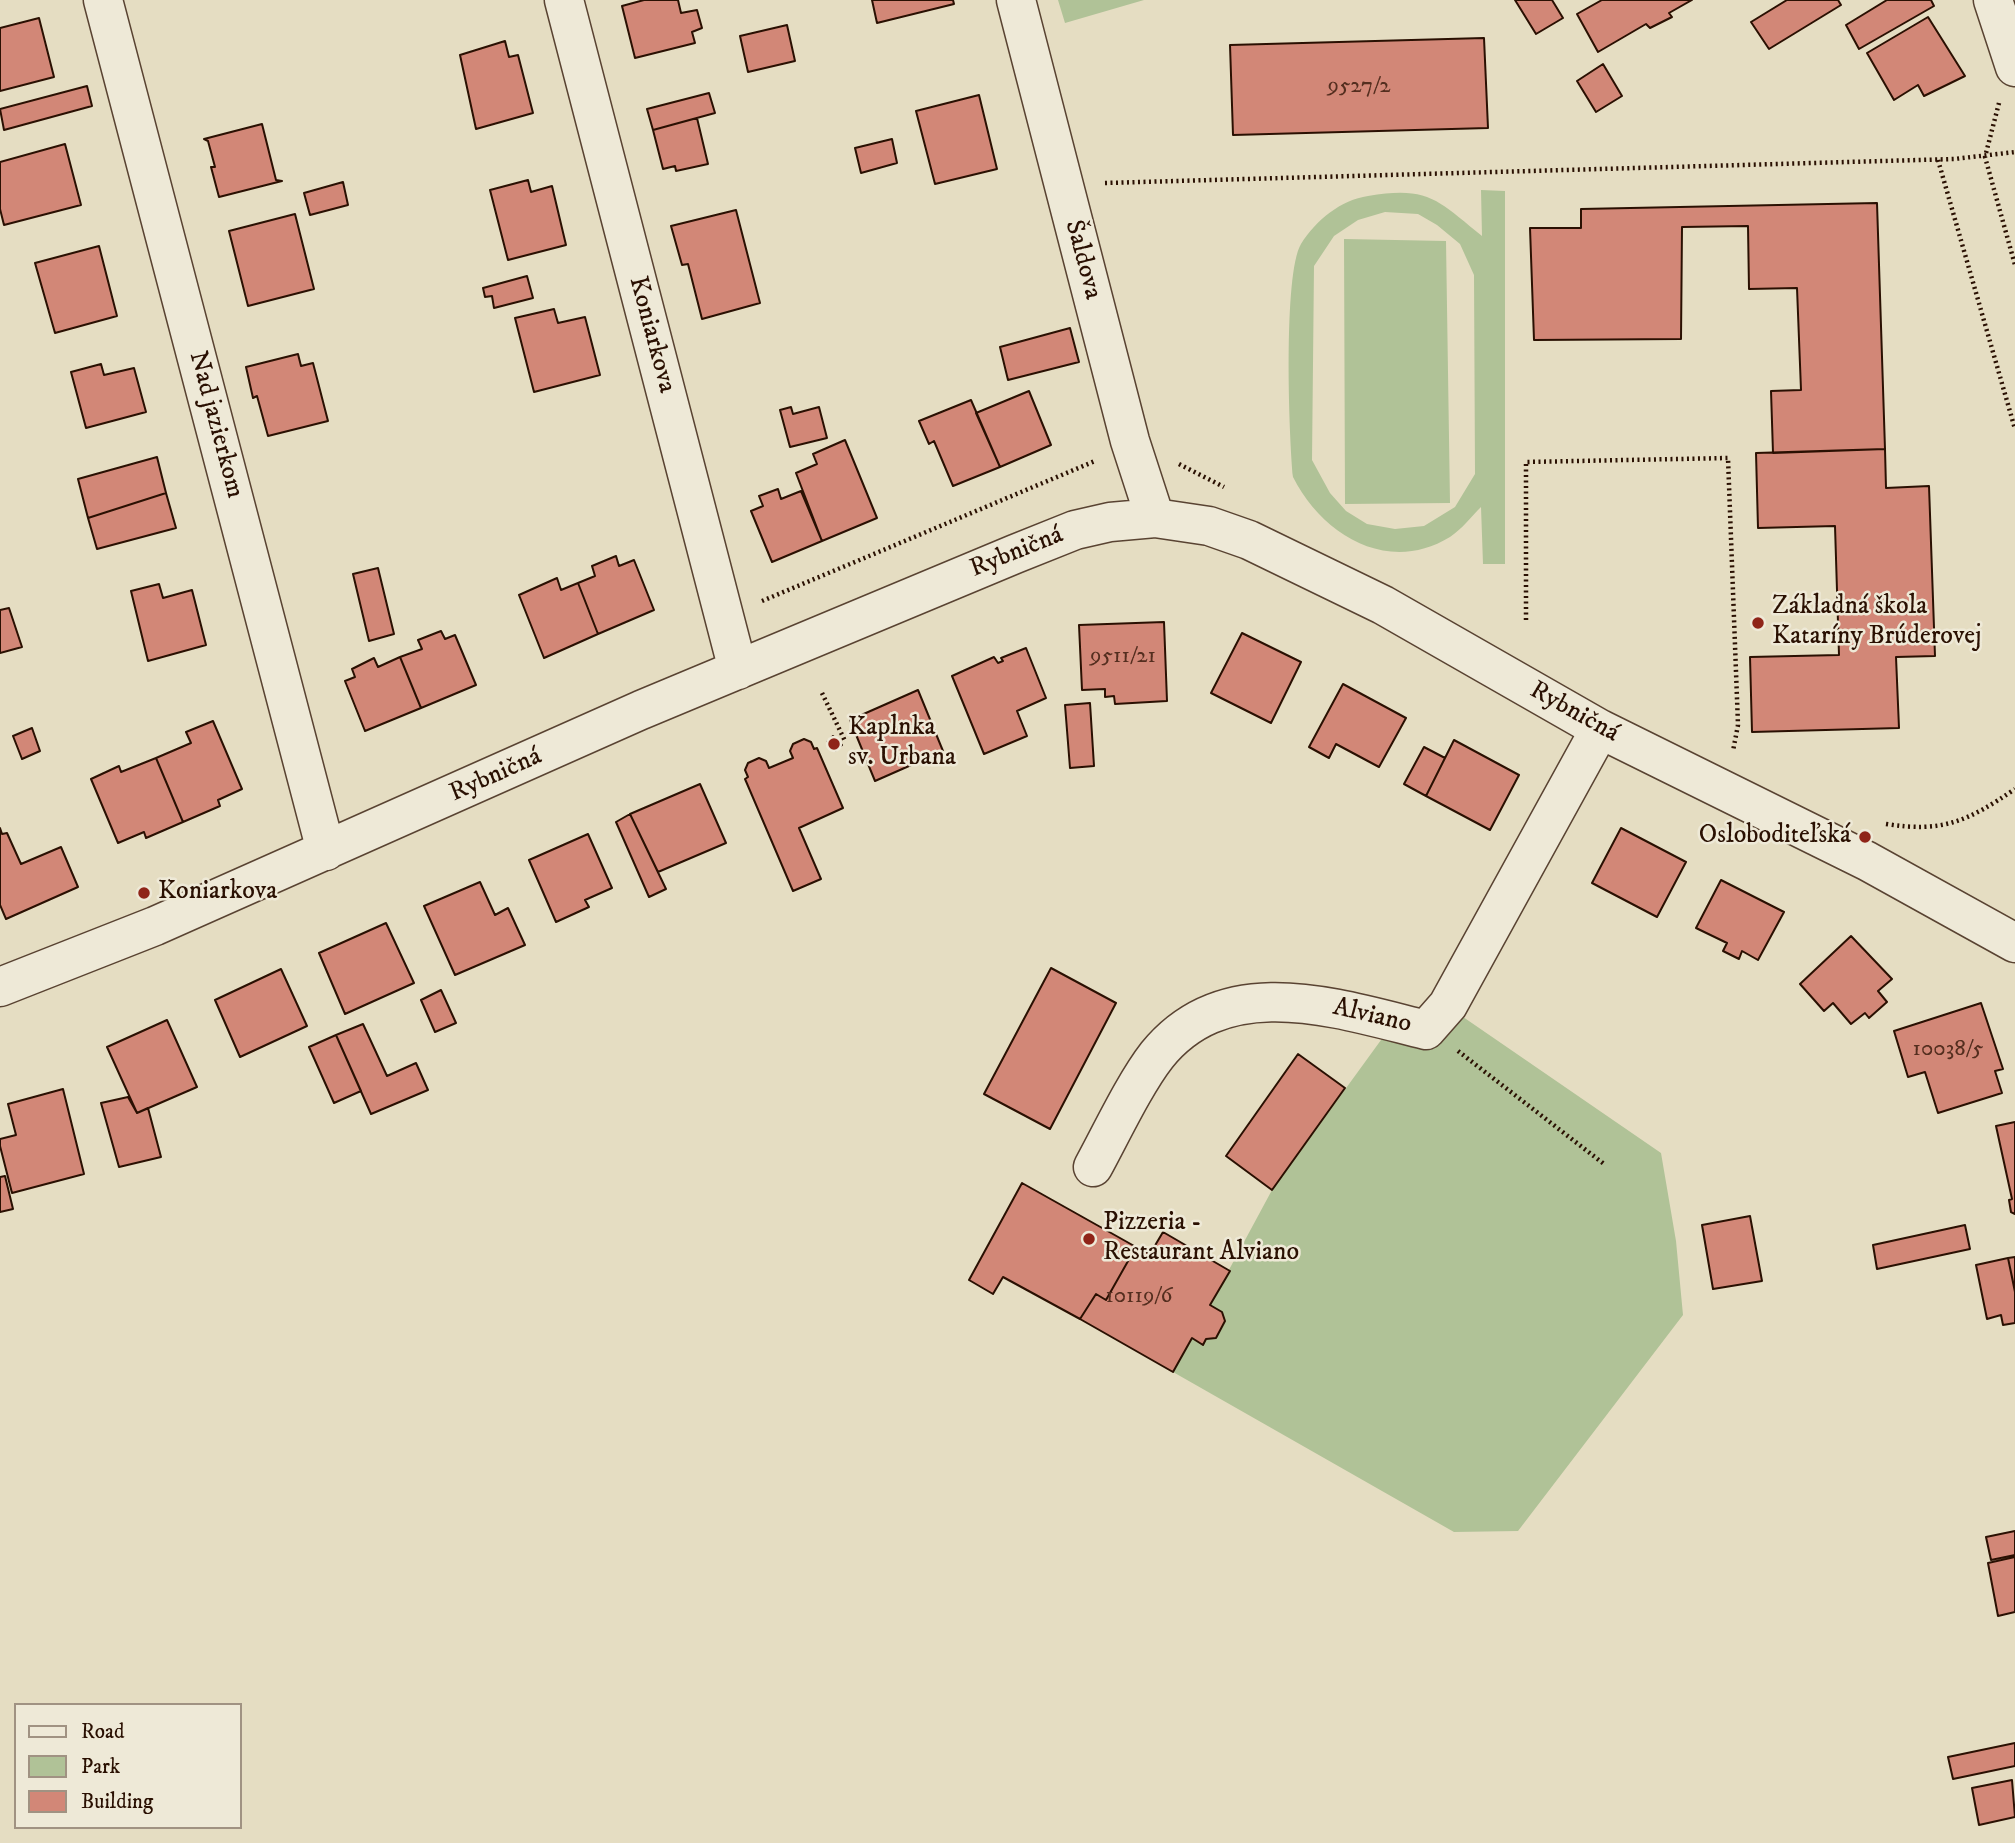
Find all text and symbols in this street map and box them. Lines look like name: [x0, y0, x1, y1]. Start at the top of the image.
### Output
house number: 9527/2: [1327, 73, 1391, 101]
street label: Šaldova: [1057, 217, 1107, 303]
street label: Koniarkova: [620, 273, 682, 397]
street label: Nad jazierkom: [180, 348, 250, 502]
street label: Rybničná: [966, 520, 1068, 586]
place label: Základná škola Kataríny Brúderovej: [1772, 592, 1981, 654]
marker: Základná škola Kataríny Brúderovej: [1750, 615, 1766, 631]
house number: 9511/21: [1090, 643, 1156, 671]
street label: Rybničná: [1524, 676, 1624, 750]
place label: Kaplnka sv. Urbana: [848, 713, 956, 774]
marker: Kaplnka sv. Urbana: [826, 736, 842, 752]
street label: Rybničná: [445, 742, 547, 810]
place label: Osloboditeľská: [1699, 821, 1851, 853]
marker: Osloboditeľská: [1857, 829, 1873, 845]
place label: Koniarkova: [158, 877, 277, 909]
marker: Koniarkova: [136, 885, 152, 901]
street label: Alviano: [1330, 993, 1414, 1041]
house number: 10038/5: [1913, 1036, 1983, 1064]
place label: Pizzeria - Restaurant Alviano: [1103, 1208, 1299, 1270]
marker: Pizzeria - Restaurant Alviano: [1081, 1231, 1097, 1247]
house number: 10119/6: [1105, 1283, 1173, 1311]
legend: [14, 1703, 242, 1829]
text: Road: [81, 1719, 125, 1745]
text: Park: [81, 1754, 120, 1780]
text: Building: [81, 1789, 153, 1815]

